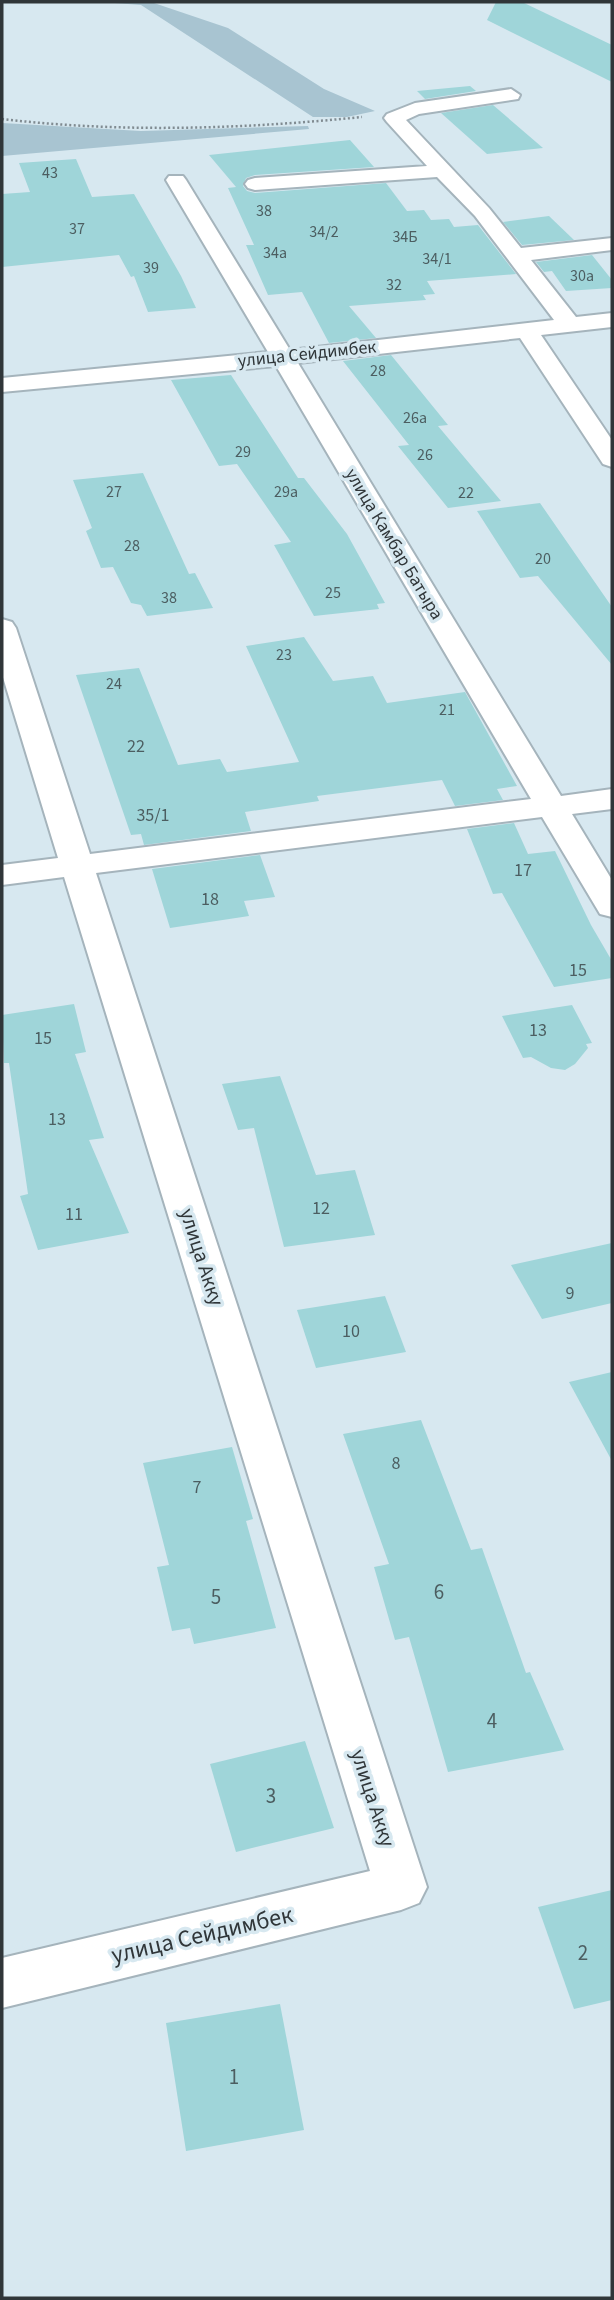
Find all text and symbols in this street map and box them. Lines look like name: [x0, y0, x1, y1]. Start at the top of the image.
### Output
house number: 43: [42, 162, 58, 184]
house number: 38: [256, 200, 272, 222]
house number: 37: [69, 218, 85, 240]
house number: 34/2: [309, 221, 339, 243]
house number: 34Б: [392, 226, 418, 248]
house number: 34а: [263, 242, 287, 264]
house number: 34/1: [422, 248, 452, 270]
house number: 39: [143, 257, 159, 279]
house number: 30а: [570, 265, 594, 287]
house number: 32: [386, 274, 402, 296]
street label: улица Сейдимбек: [237, 334, 377, 374]
house number: 28: [370, 360, 386, 382]
house number: 26а: [403, 407, 427, 429]
house number: 29: [235, 441, 251, 463]
house number: 26: [417, 444, 433, 466]
street label: улица Камбар Батыра: [339, 464, 449, 624]
house number: 27: [106, 481, 122, 503]
house number: 29а: [274, 481, 298, 503]
house number: 22: [458, 482, 474, 504]
house number: 28: [124, 535, 140, 557]
house number: 20: [535, 548, 551, 570]
house number: 25: [325, 582, 341, 604]
house number: 38: [161, 587, 177, 609]
house number: 23: [276, 644, 292, 666]
house number: 24: [106, 673, 122, 695]
house number: 21: [439, 699, 455, 721]
house number: 22: [127, 734, 145, 759]
house number: 35/1: [136, 803, 170, 828]
house number: 17: [514, 858, 532, 883]
house number: 18: [201, 887, 219, 912]
house number: 15: [569, 958, 587, 983]
house number: 13: [529, 1018, 547, 1043]
house number: 15: [34, 1026, 52, 1051]
house number: 13: [48, 1107, 66, 1132]
house number: 12: [312, 1196, 330, 1221]
house number: 11: [65, 1202, 83, 1227]
street label: улица Акку: [172, 1204, 232, 1310]
house number: 9: [566, 1281, 575, 1306]
house number: 10: [342, 1319, 360, 1344]
house number: 8: [392, 1451, 401, 1476]
house number: 7: [193, 1475, 202, 1500]
house number: 6: [434, 1577, 444, 1607]
house number: 5: [211, 1582, 221, 1612]
house number: 4: [487, 1706, 497, 1736]
street label: улица Акку: [343, 1745, 403, 1851]
house number: 3: [266, 1781, 276, 1811]
street label: улица Сейдимбек: [108, 1897, 296, 1973]
house number: 2: [578, 1938, 588, 1968]
house number: 1: [229, 2062, 239, 2092]

